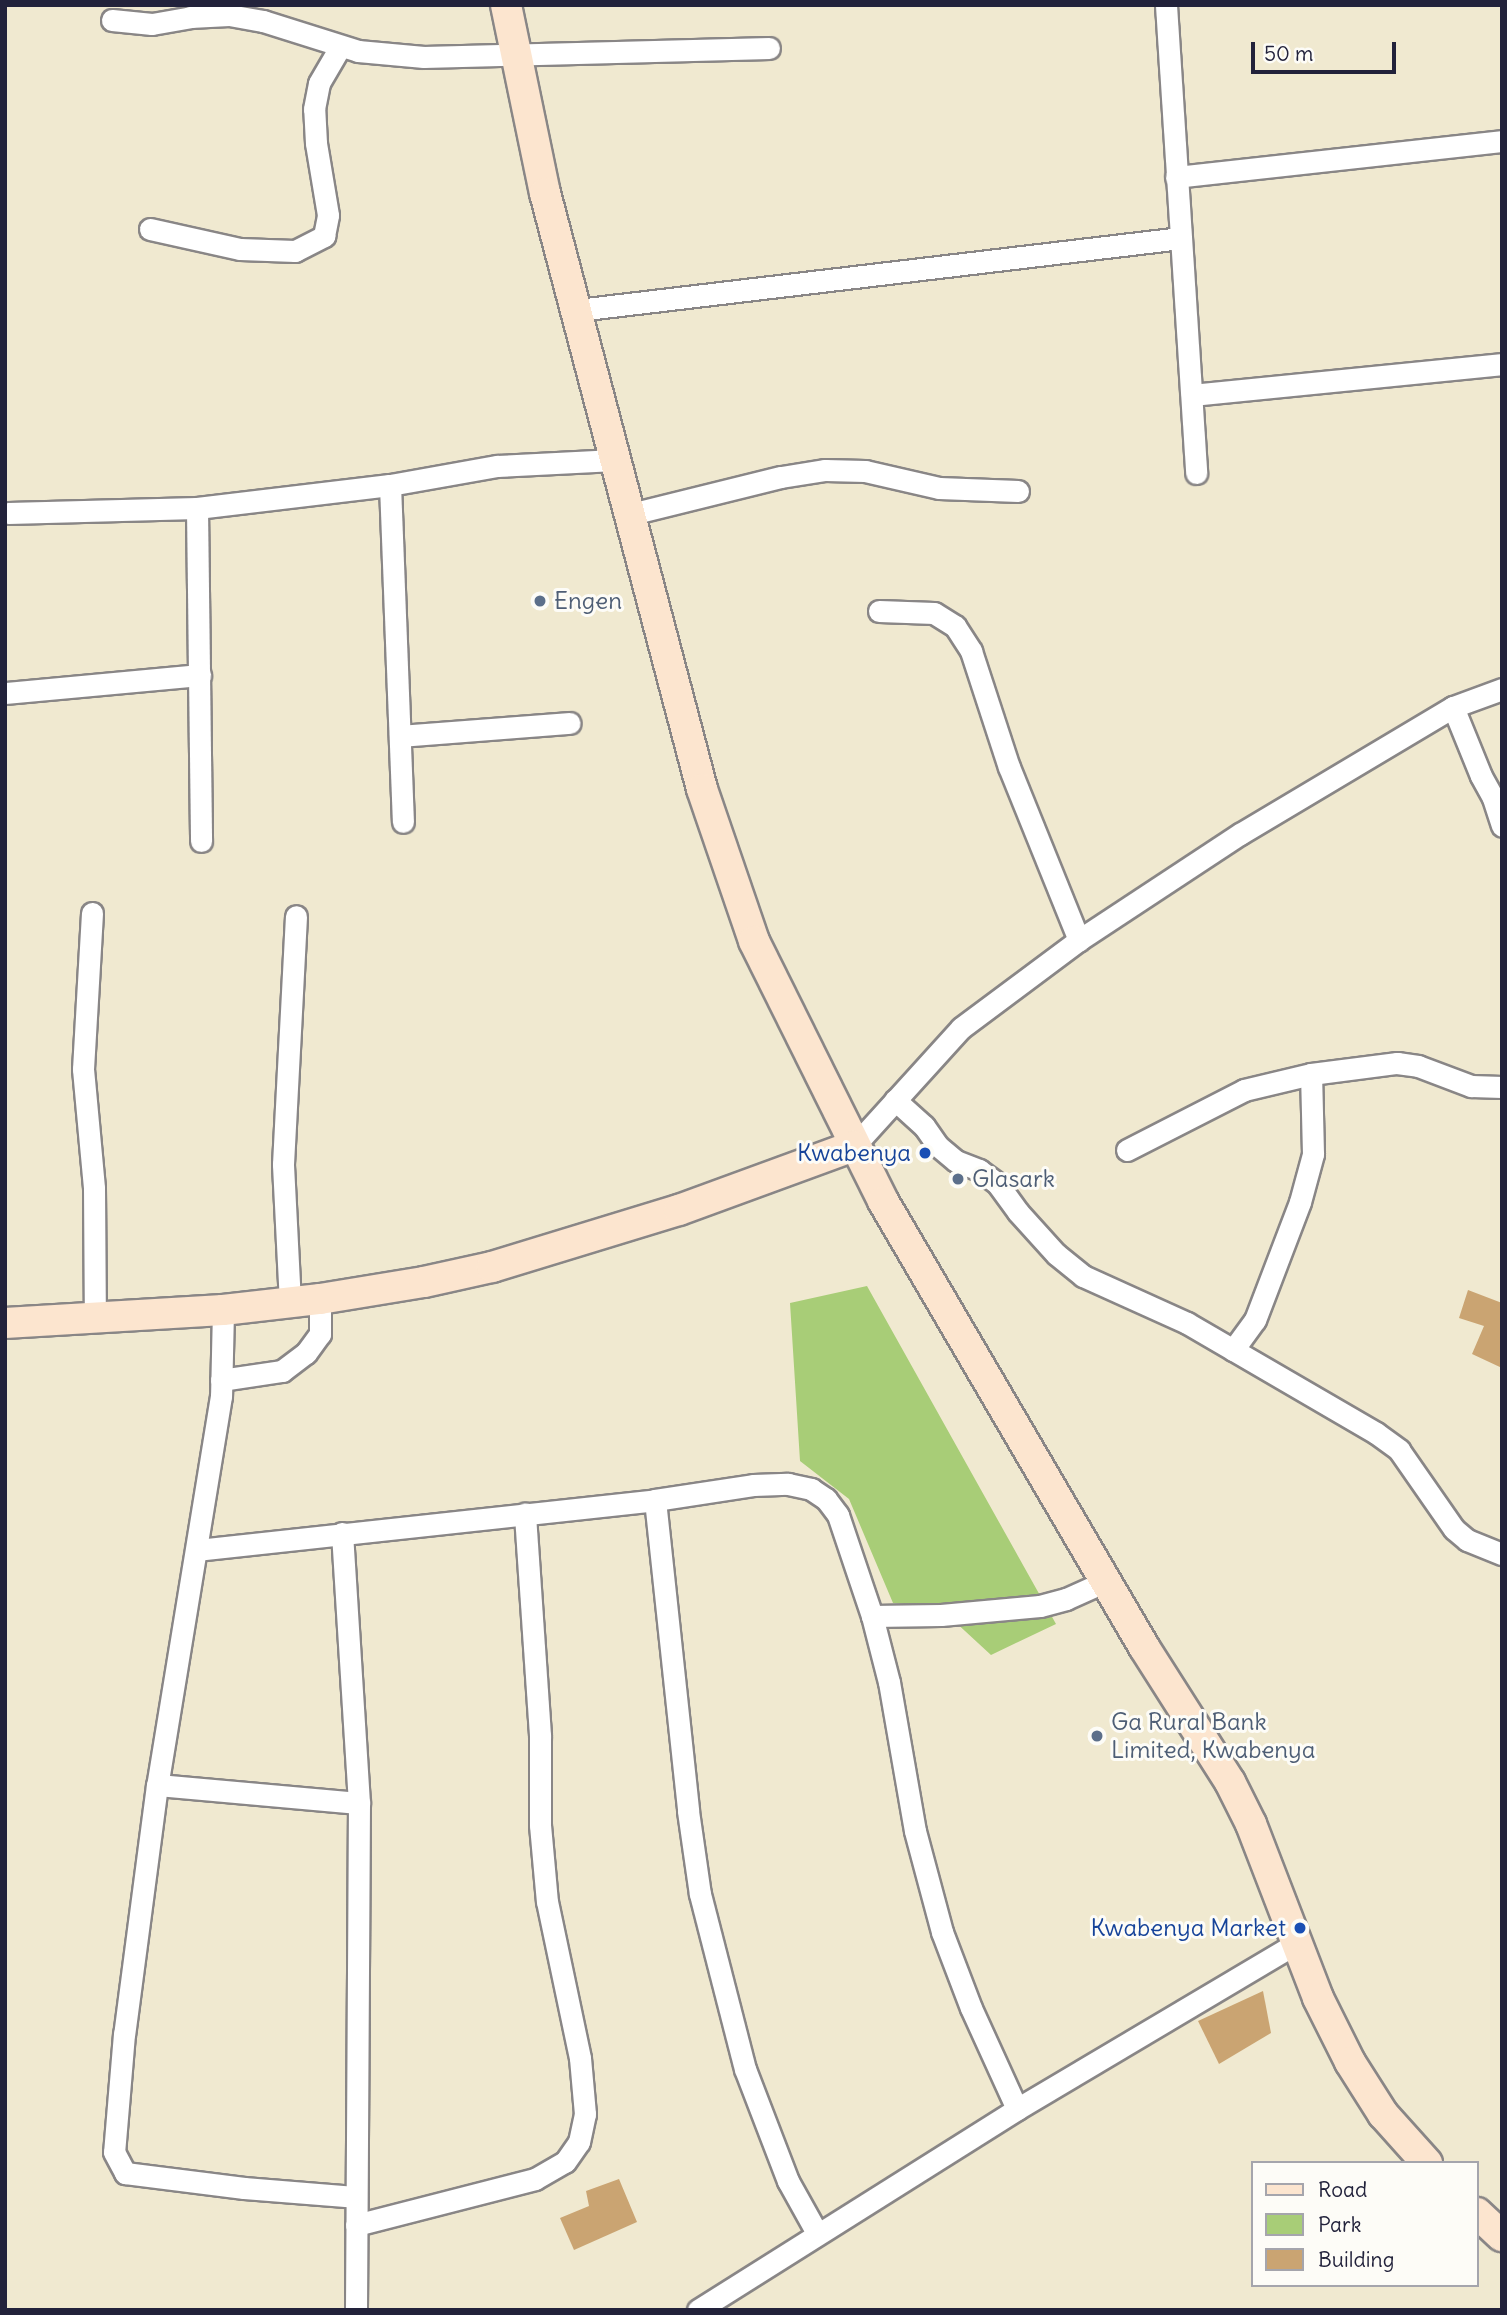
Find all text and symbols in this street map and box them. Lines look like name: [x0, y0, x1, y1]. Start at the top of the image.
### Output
scale bar: [1255, 28, 1400, 72]
text: 50 m: [1264, 40, 1313, 67]
place label: Engen: [554, 587, 622, 615]
marker: Engen: [532, 593, 548, 609]
place label: Kwabenya: [797, 1139, 911, 1167]
marker: Kwabenya: [917, 1145, 933, 1161]
place label: Glasark: [972, 1165, 1055, 1193]
marker: Glasark: [950, 1171, 966, 1187]
place label: Ga Rural Bank Limited, Kwabenya: [1111, 1708, 1315, 1764]
marker: Ga Rural Bank Limited, Kwabenya: [1089, 1728, 1105, 1744]
place label: Kwabenya Market: [1090, 1914, 1286, 1942]
marker: Kwabenya Market: [1292, 1920, 1308, 1936]
legend: [1252, 2161, 1479, 2287]
text: Road: [1318, 2176, 1367, 2203]
text: Park: [1318, 2211, 1361, 2238]
text: Building: [1318, 2246, 1394, 2273]

